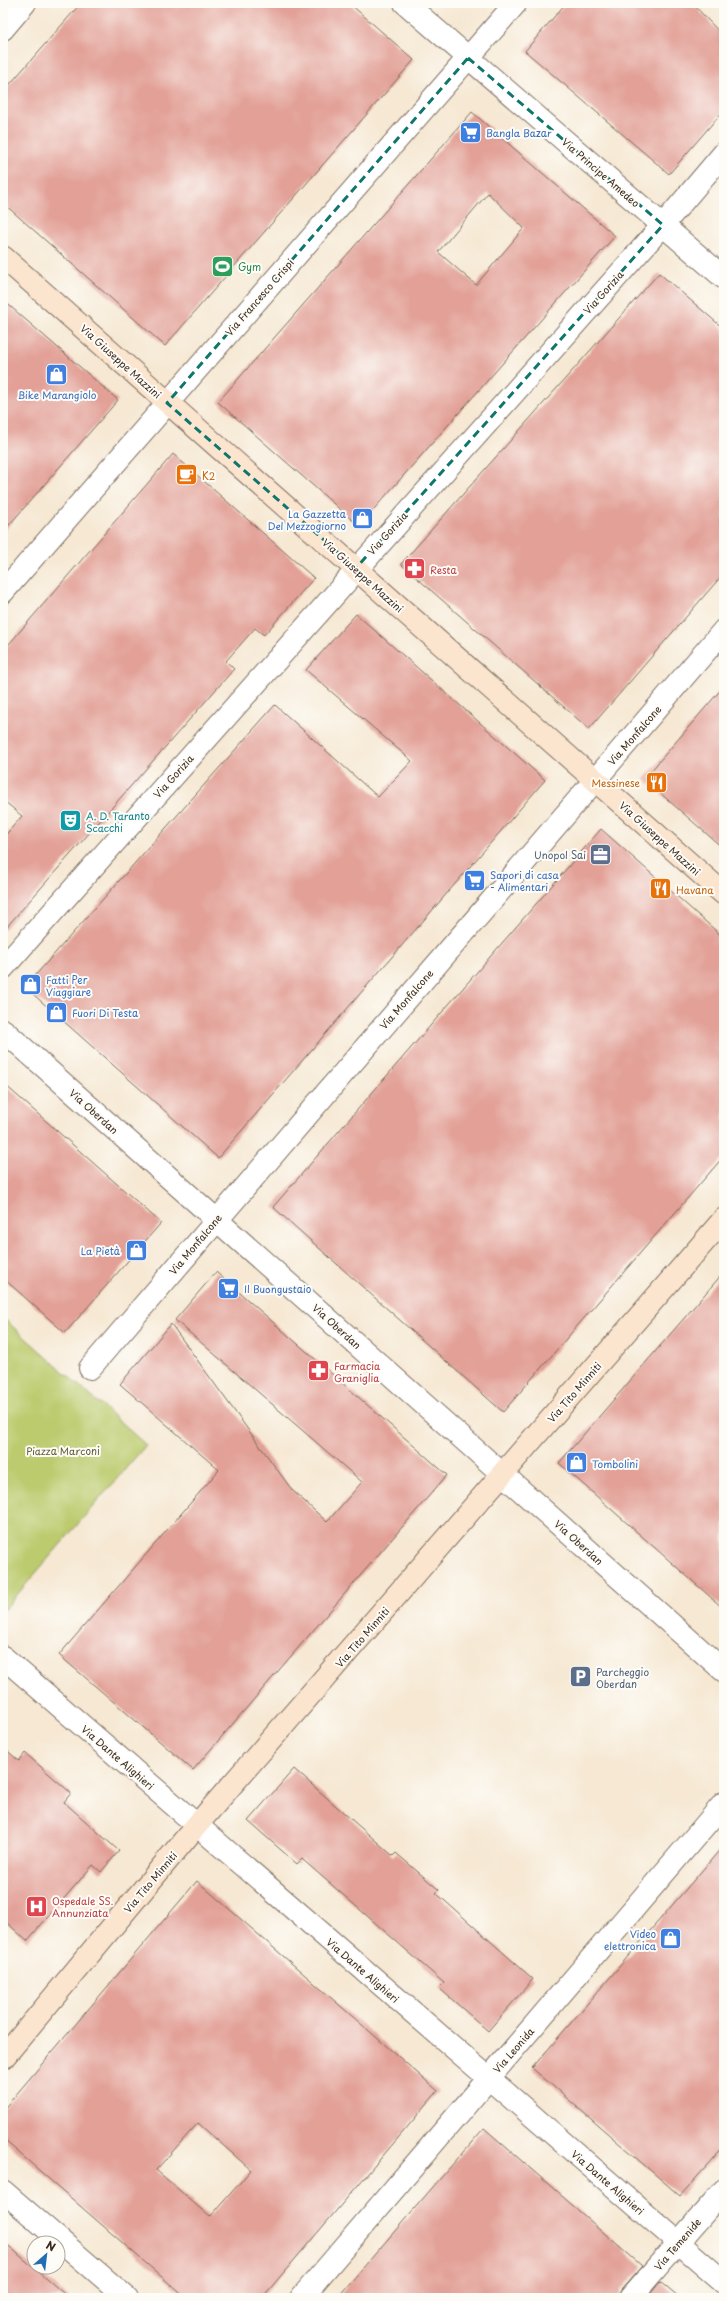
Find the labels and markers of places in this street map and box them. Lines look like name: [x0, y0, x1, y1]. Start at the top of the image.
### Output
supermarket icon: Bangla Bazar: [457, 119, 483, 145]
place label: Bangla Bazar: [486, 125, 552, 140]
sports icon: Gym: [209, 253, 235, 279]
place label: Gym: [238, 259, 261, 274]
shop icon: Bike Marangiolo: [44, 361, 70, 387]
place label: Bike Marangiolo: [18, 387, 97, 402]
cafe icon: K2: [173, 462, 199, 488]
place label: K2: [202, 468, 215, 483]
place label: La Gazzetta Del Mezzogiorno: [268, 506, 347, 533]
shop icon: La Gazzetta Del Mezzogiorno: [349, 506, 375, 532]
pharmacy icon: Resta: [401, 556, 427, 582]
place label: Resta: [430, 562, 458, 577]
restaurant icon: Messinese: [643, 769, 669, 795]
place label: Messinese: [592, 775, 641, 790]
theatre icon: A. D. Taranto Scacchi: [58, 808, 84, 834]
place label: A. D. Taranto Scacchi: [86, 808, 150, 835]
office icon: Unopol Sai: [588, 841, 614, 867]
place label: Unopol Sai: [534, 847, 586, 862]
supermarket icon: Sapori di casa - Alimentari: [462, 867, 488, 893]
place label: Sapori di casa - Alimentari: [490, 867, 559, 894]
restaurant icon: Havana: [648, 876, 674, 902]
place label: Havana: [676, 882, 714, 897]
shop icon: Fatti Per Viaggiare: [18, 972, 44, 998]
place label: Fatti Per Viaggiare: [46, 972, 91, 999]
shop icon: Fuori Di Testa: [44, 999, 70, 1025]
place label: Fuori Di Testa: [72, 1005, 139, 1020]
shop icon: La Pietà: [123, 1237, 149, 1263]
place label: La Pietà: [81, 1243, 121, 1258]
supermarket icon: Il Buongustaio: [216, 1275, 242, 1301]
place label: Il Buongustaio: [244, 1281, 312, 1296]
pharmacy icon: Farmacia Graniglia: [305, 1358, 331, 1384]
place label: Farmacia Graniglia: [334, 1358, 381, 1385]
shop icon: Tombolini: [563, 1450, 589, 1476]
place label: Tombolini: [592, 1456, 638, 1471]
parking icon: Parcheggio Oberdan: [567, 1664, 593, 1690]
place label: Parcheggio Oberdan: [596, 1664, 649, 1691]
hospital icon: Ospedale SS. Annunziata: [24, 1893, 50, 1919]
place label: Ospedale SS. Annunziata: [52, 1893, 114, 1920]
place label: Video elettronica: [604, 1926, 657, 1953]
shop icon: Video elettronica: [658, 1926, 684, 1952]

